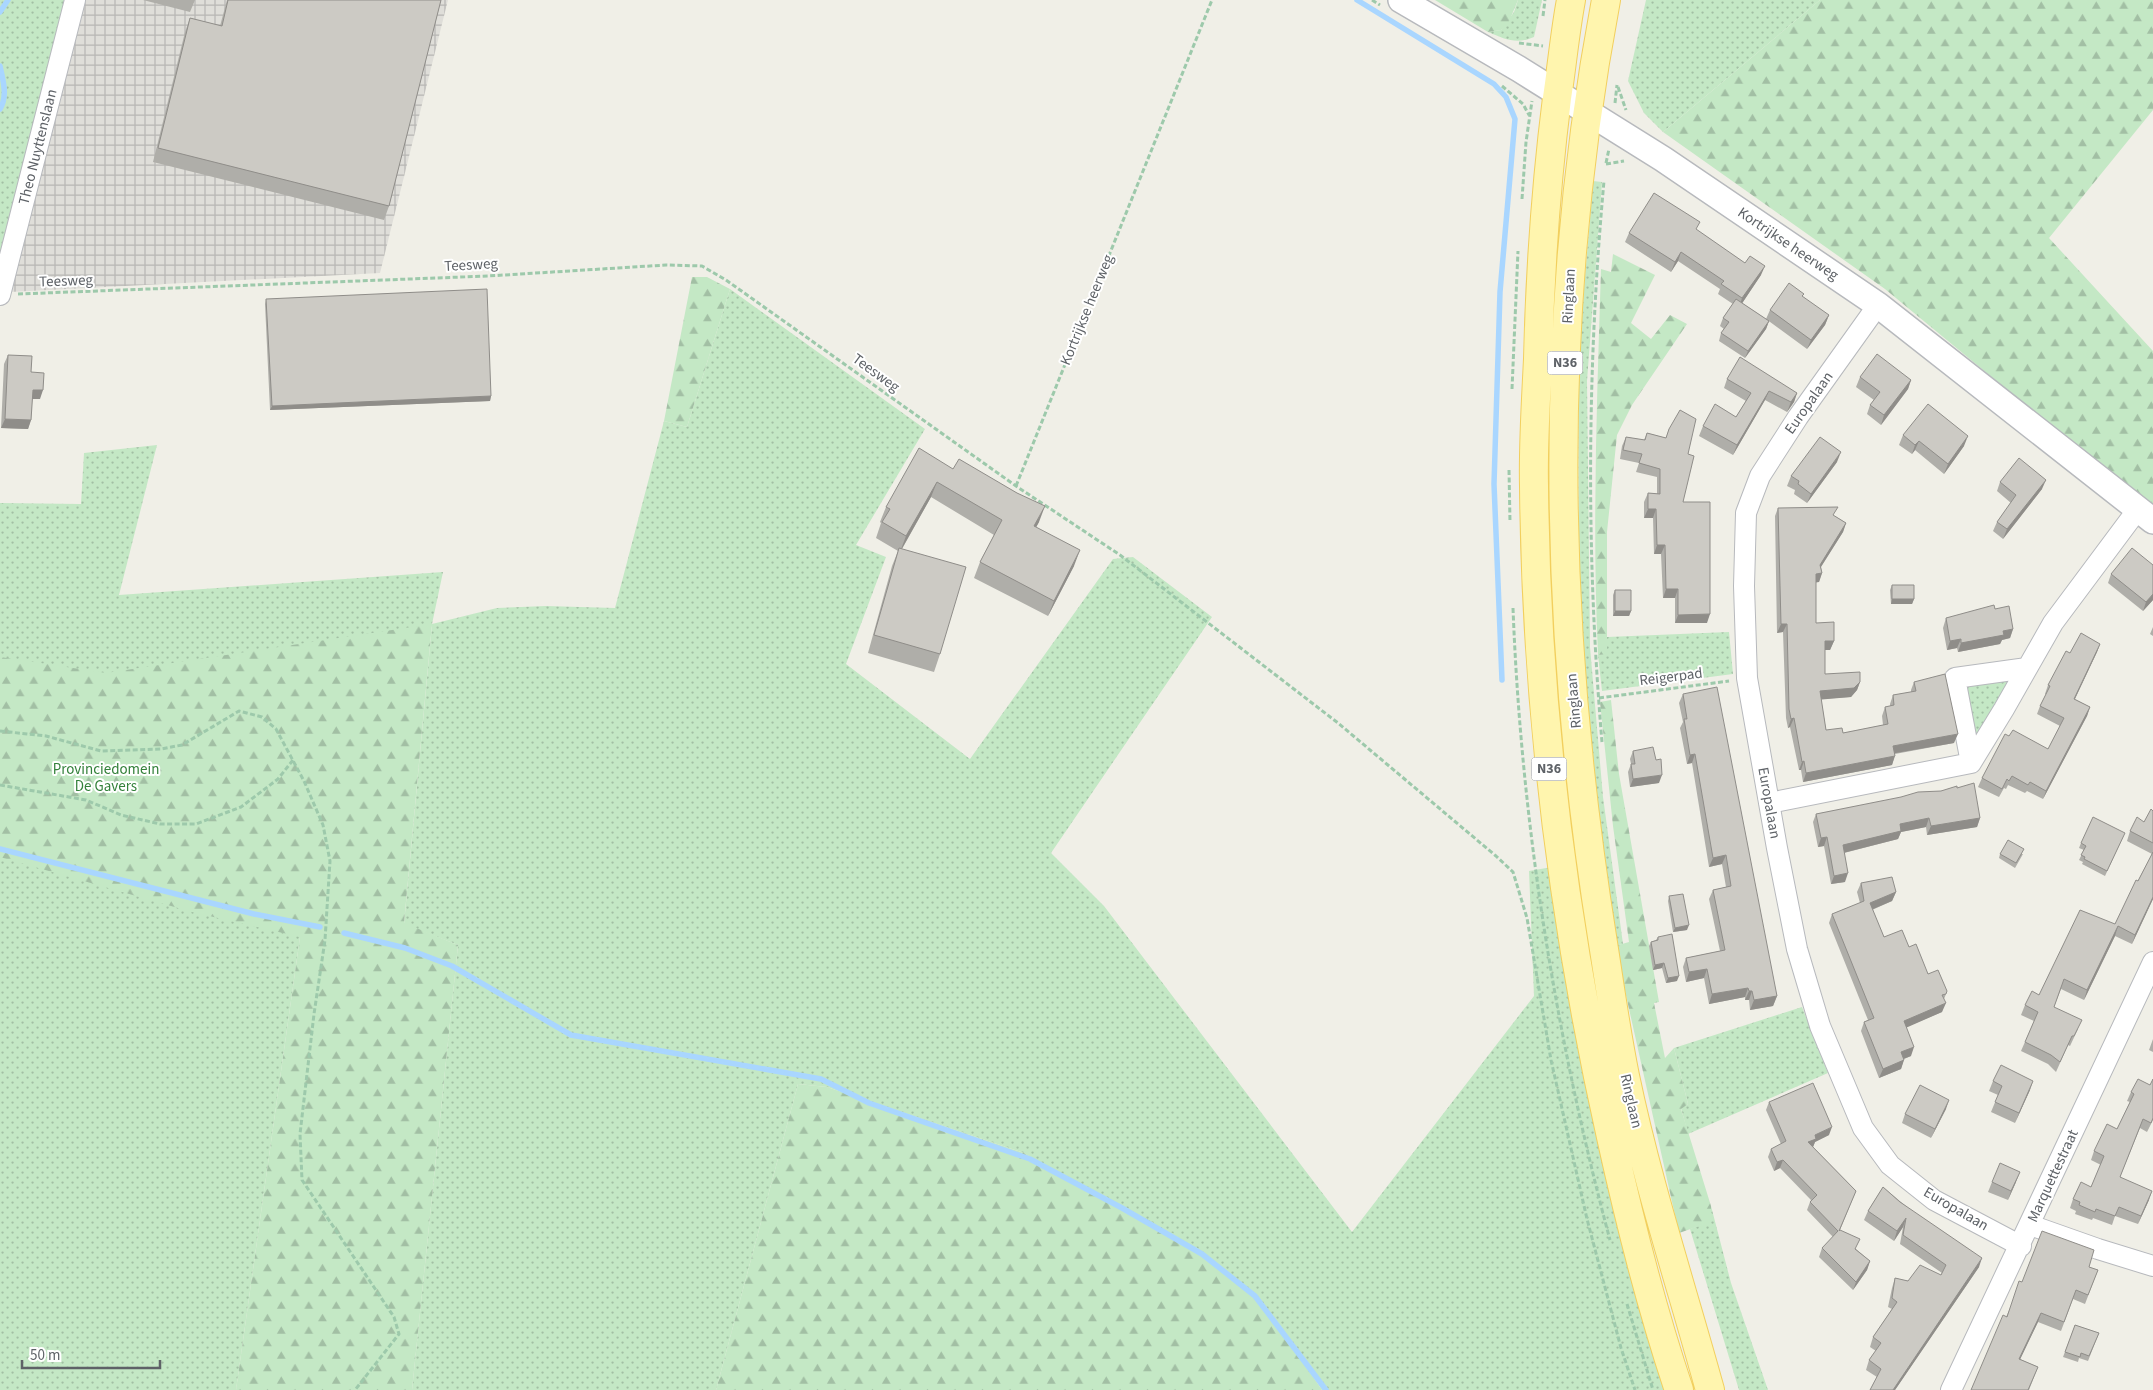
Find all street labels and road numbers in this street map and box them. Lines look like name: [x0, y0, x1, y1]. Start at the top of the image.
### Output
street label: Theo Nuyttenslaan: [13, 87, 63, 207]
street label: Kortrijkse heerweg: [1733, 202, 1843, 286]
street label: Kortrijkse heerweg: [1055, 251, 1119, 369]
street label: Teesweg: [444, 253, 499, 277]
street label: Ringlaan: [1557, 268, 1581, 324]
street label: Teesweg: [39, 270, 94, 292]
street label: Teesweg: [848, 349, 904, 398]
road number: N36: [1548, 352, 1582, 374]
street label: Europalaan: [1780, 367, 1838, 439]
street label: Reigerpad: [1638, 663, 1704, 691]
street label: Ringlaan: [1561, 673, 1587, 729]
road number: N36: [1532, 758, 1566, 781]
street label: Europalaan: [1752, 766, 1786, 840]
street label: Ringlaan: [1615, 1072, 1647, 1130]
street label: Marquettestraat: [2022, 1126, 2084, 1226]
street label: Europalaan: [1920, 1182, 1992, 1236]

